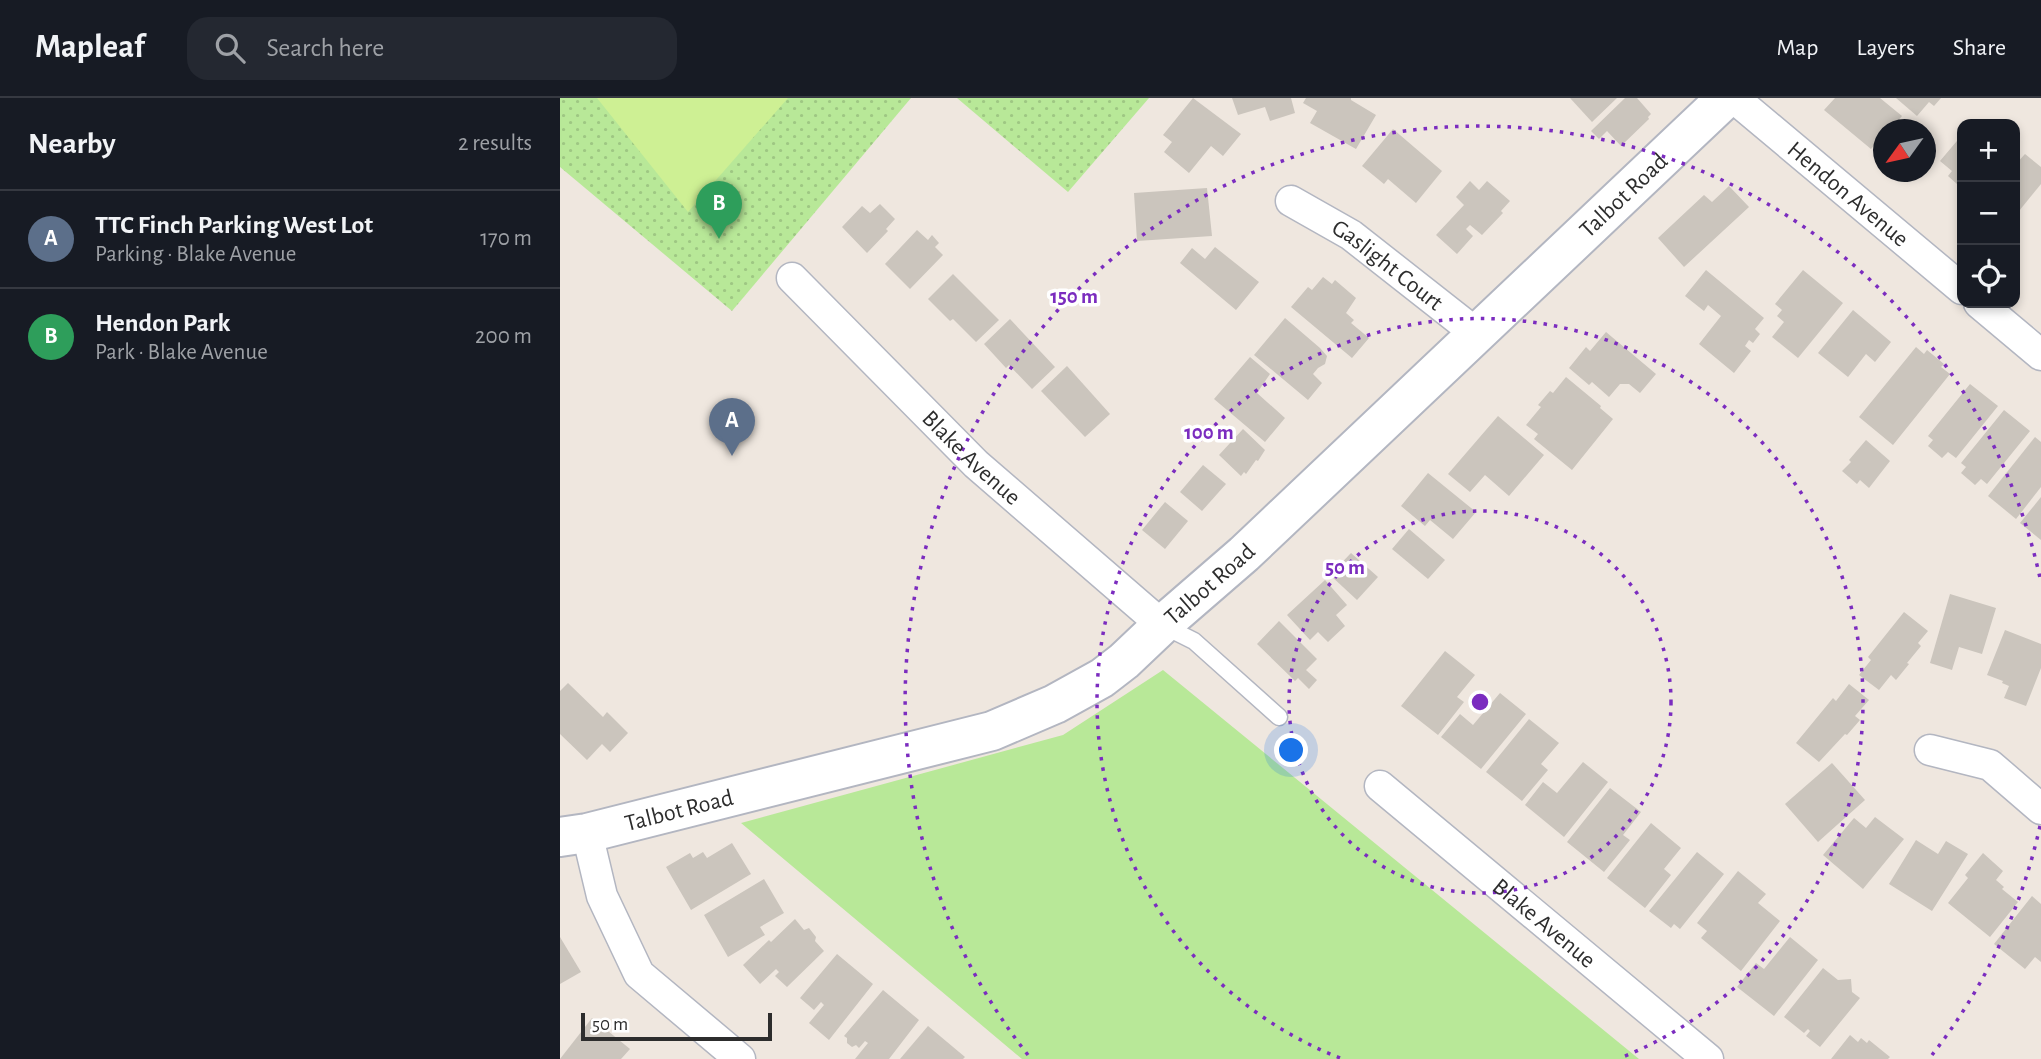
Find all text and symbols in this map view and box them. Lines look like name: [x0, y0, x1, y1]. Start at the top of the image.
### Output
search box: [187, 17, 677, 80]
icon: search: [211, 29, 249, 67]
text: Mapleaf: [35, 31, 145, 64]
text: Search here: [267, 35, 384, 61]
text: Map: [1776, 36, 1818, 60]
text: Layers: [1856, 36, 1915, 60]
text: Share: [1953, 36, 2006, 60]
north arrow: [1873, 119, 1936, 182]
map controls: [1957, 119, 2020, 308]
button: +: [1957, 119, 2020, 182]
text: Nearby: [28, 129, 116, 159]
text: 2 results: [458, 132, 532, 155]
street label: Hendon Avenue: [1782, 137, 1913, 252]
street label: Talbot Road: [1576, 149, 1672, 243]
pin: B: [696, 181, 742, 239]
button: −: [1957, 182, 2020, 245]
text: TTC Finch Parking West Lot: [95, 212, 373, 238]
street label: Gaslight Court: [1328, 216, 1447, 316]
text: A: [44, 227, 58, 250]
text: 170 m: [480, 227, 532, 250]
text: Parking · Blake Avenue: [95, 243, 296, 266]
button: locate: [1957, 245, 2020, 308]
text: 150 m: [1050, 286, 1098, 307]
text: Hendon Park: [95, 310, 230, 336]
text: B: [44, 325, 58, 348]
text: 200 m: [475, 325, 532, 348]
text: Park · Blake Avenue: [95, 341, 268, 364]
pin: A: [709, 398, 755, 456]
street label: Blake Avenue: [917, 406, 1025, 510]
text: 100 m: [1184, 422, 1234, 443]
street label: Talbot Road: [1160, 539, 1260, 630]
text: 50 m: [1325, 557, 1365, 578]
centre of rings: [1468, 690, 1492, 714]
your location: [1274, 733, 1308, 767]
street label: Talbot Road: [622, 786, 736, 836]
street label: Blake Avenue: [1488, 874, 1600, 973]
scale bar: [581, 1010, 772, 1042]
text: 50 m: [592, 1015, 628, 1034]

